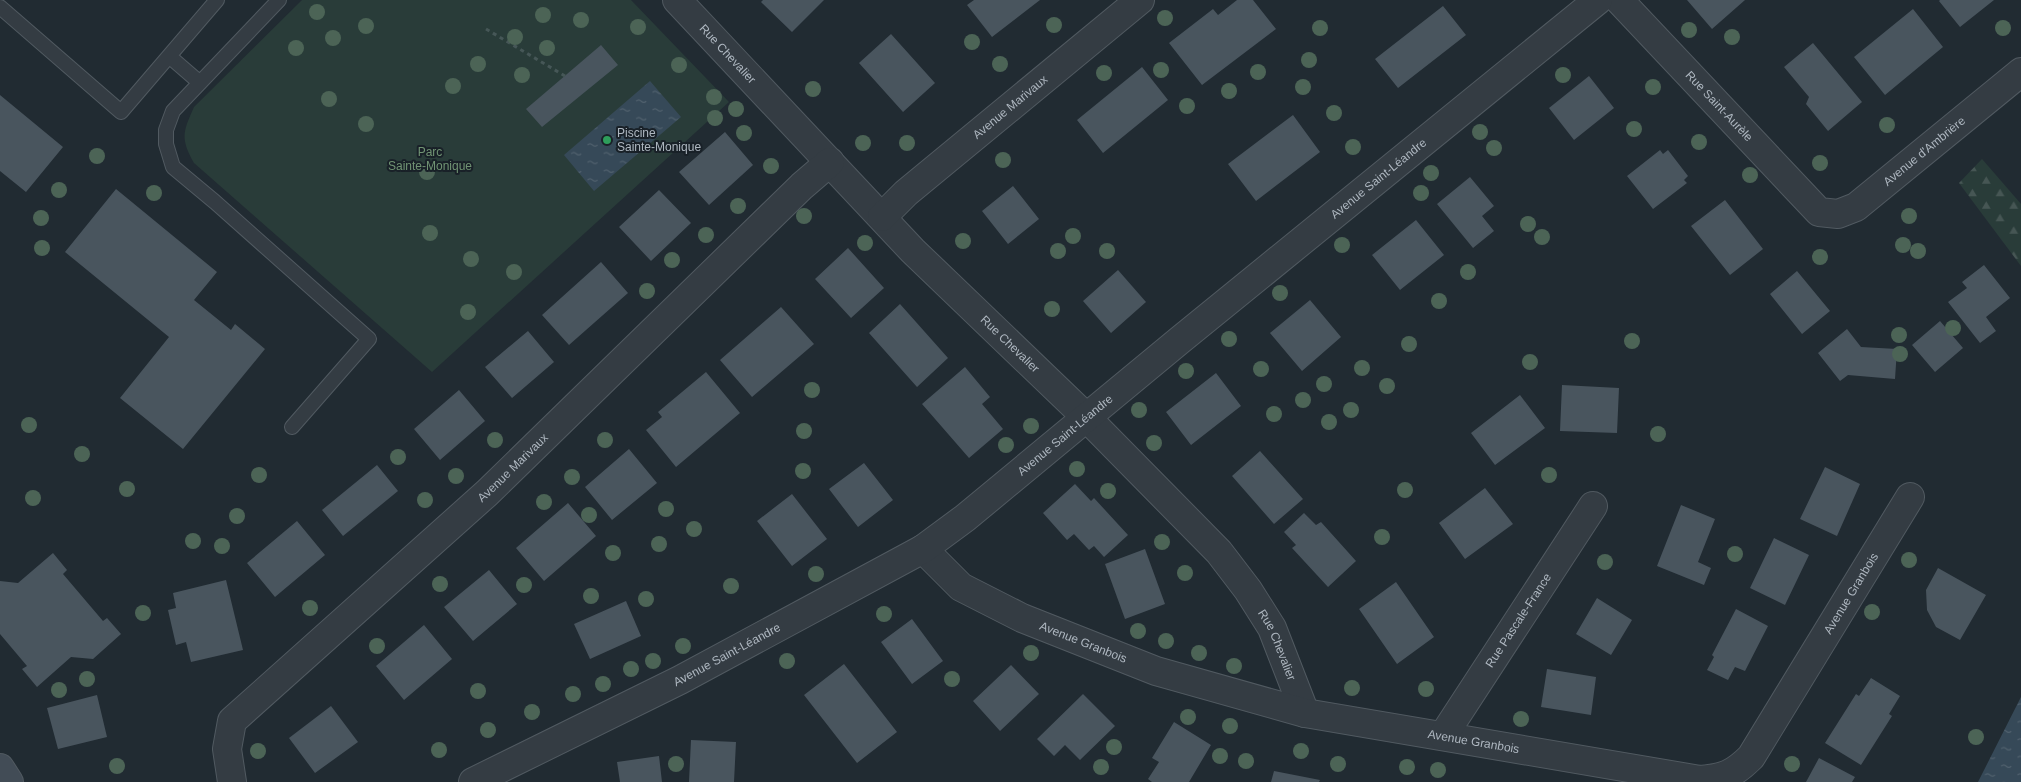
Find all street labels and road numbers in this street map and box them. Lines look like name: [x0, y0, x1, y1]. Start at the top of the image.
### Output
street label: Rue Chevalier: [697, 21, 759, 86]
street label: Rue Saint-Aurèle: [1683, 68, 1756, 145]
street label: Avenue Marivaux: [970, 72, 1050, 142]
street label: Avenue d'Ambrière: [1880, 113, 1968, 189]
street label: Avenue Saint-Léandre: [1328, 135, 1429, 222]
street label: Rue Chevalier: [978, 313, 1042, 376]
street label: Avenue Saint-Léandre: [1015, 391, 1116, 479]
street label: Avenue Marivaux: [475, 430, 551, 505]
street label: Avenue Granbois: [1821, 550, 1881, 637]
street label: Rue Pascale-France: [1483, 570, 1554, 670]
street label: Rue Chevalier: [1255, 607, 1299, 682]
street label: Avenue Granbois: [1038, 619, 1129, 666]
street label: Avenue Saint-Léandre: [671, 620, 783, 689]
street label: Avenue Granbois: [1427, 727, 1520, 756]

